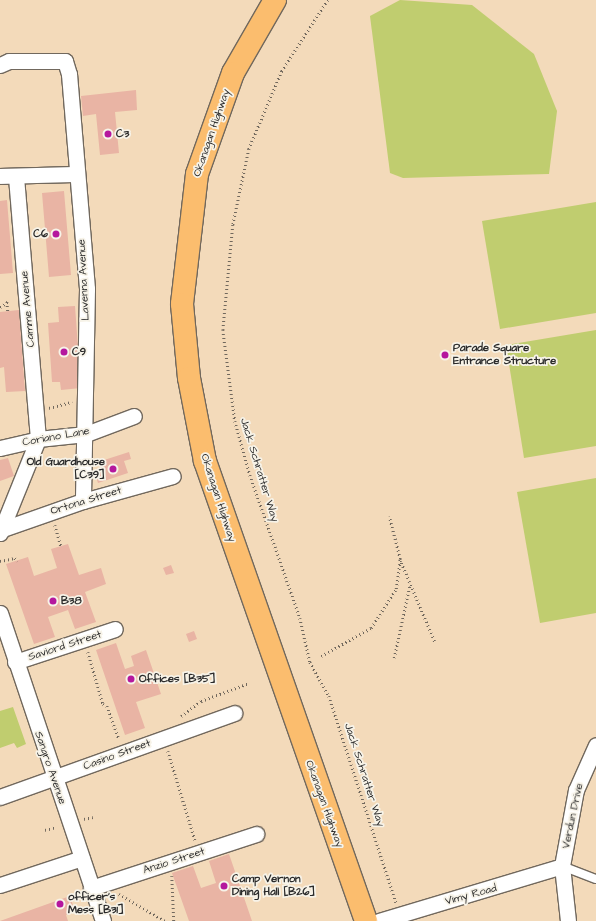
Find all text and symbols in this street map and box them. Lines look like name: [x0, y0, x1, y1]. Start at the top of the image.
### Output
street label: Okanagan Highway: [191, 87, 233, 179]
place label: C3: [116, 127, 129, 141]
marker: C3: [103, 129, 113, 139]
place label: C6: [33, 227, 48, 241]
marker: C6: [51, 229, 61, 239]
street label: Lavenna Avenue: [75, 239, 93, 321]
street label: Camme Avenue: [18, 270, 38, 348]
place label: Parade Square Entrance Structure: [453, 342, 556, 368]
place label: C9: [72, 345, 86, 359]
marker: C9: [59, 347, 69, 357]
marker: Parade Square Entrance Structure: [440, 350, 450, 360]
street label: Jack Schratter Way: [237, 416, 281, 524]
street label: Coriano Lane: [21, 425, 91, 449]
street label: Okanagan Highway: [198, 452, 238, 544]
place label: Old Guardhouse [C39]: [27, 456, 105, 482]
marker: Old Guardhouse [C39]: [108, 464, 118, 474]
street label: Ortona Street: [49, 484, 123, 518]
place label: B38: [61, 594, 82, 608]
marker: B38: [48, 596, 58, 606]
street label: Saviord Street: [27, 628, 103, 664]
place label: Offices [B35]: [139, 672, 216, 686]
marker: Offices [B35]: [126, 674, 136, 684]
street label: Jack Schratter Way: [341, 722, 387, 828]
street label: Sangro Avenue: [31, 730, 69, 806]
street label: Casino Street: [82, 737, 152, 773]
street label: Okanagan Highway: [302, 759, 346, 849]
street label: Verdun Drive: [560, 782, 586, 850]
street label: Anzio Street: [141, 845, 207, 877]
place label: Camp Vernon Dining Hall [B26]: [232, 873, 315, 899]
marker: Camp Vernon Dining Hall [B26]: [219, 881, 229, 891]
street label: Vimy Road: [444, 882, 498, 908]
place label: officer's Mess [B31]: [68, 891, 124, 917]
marker: officer's Mess [B31]: [55, 899, 65, 909]

